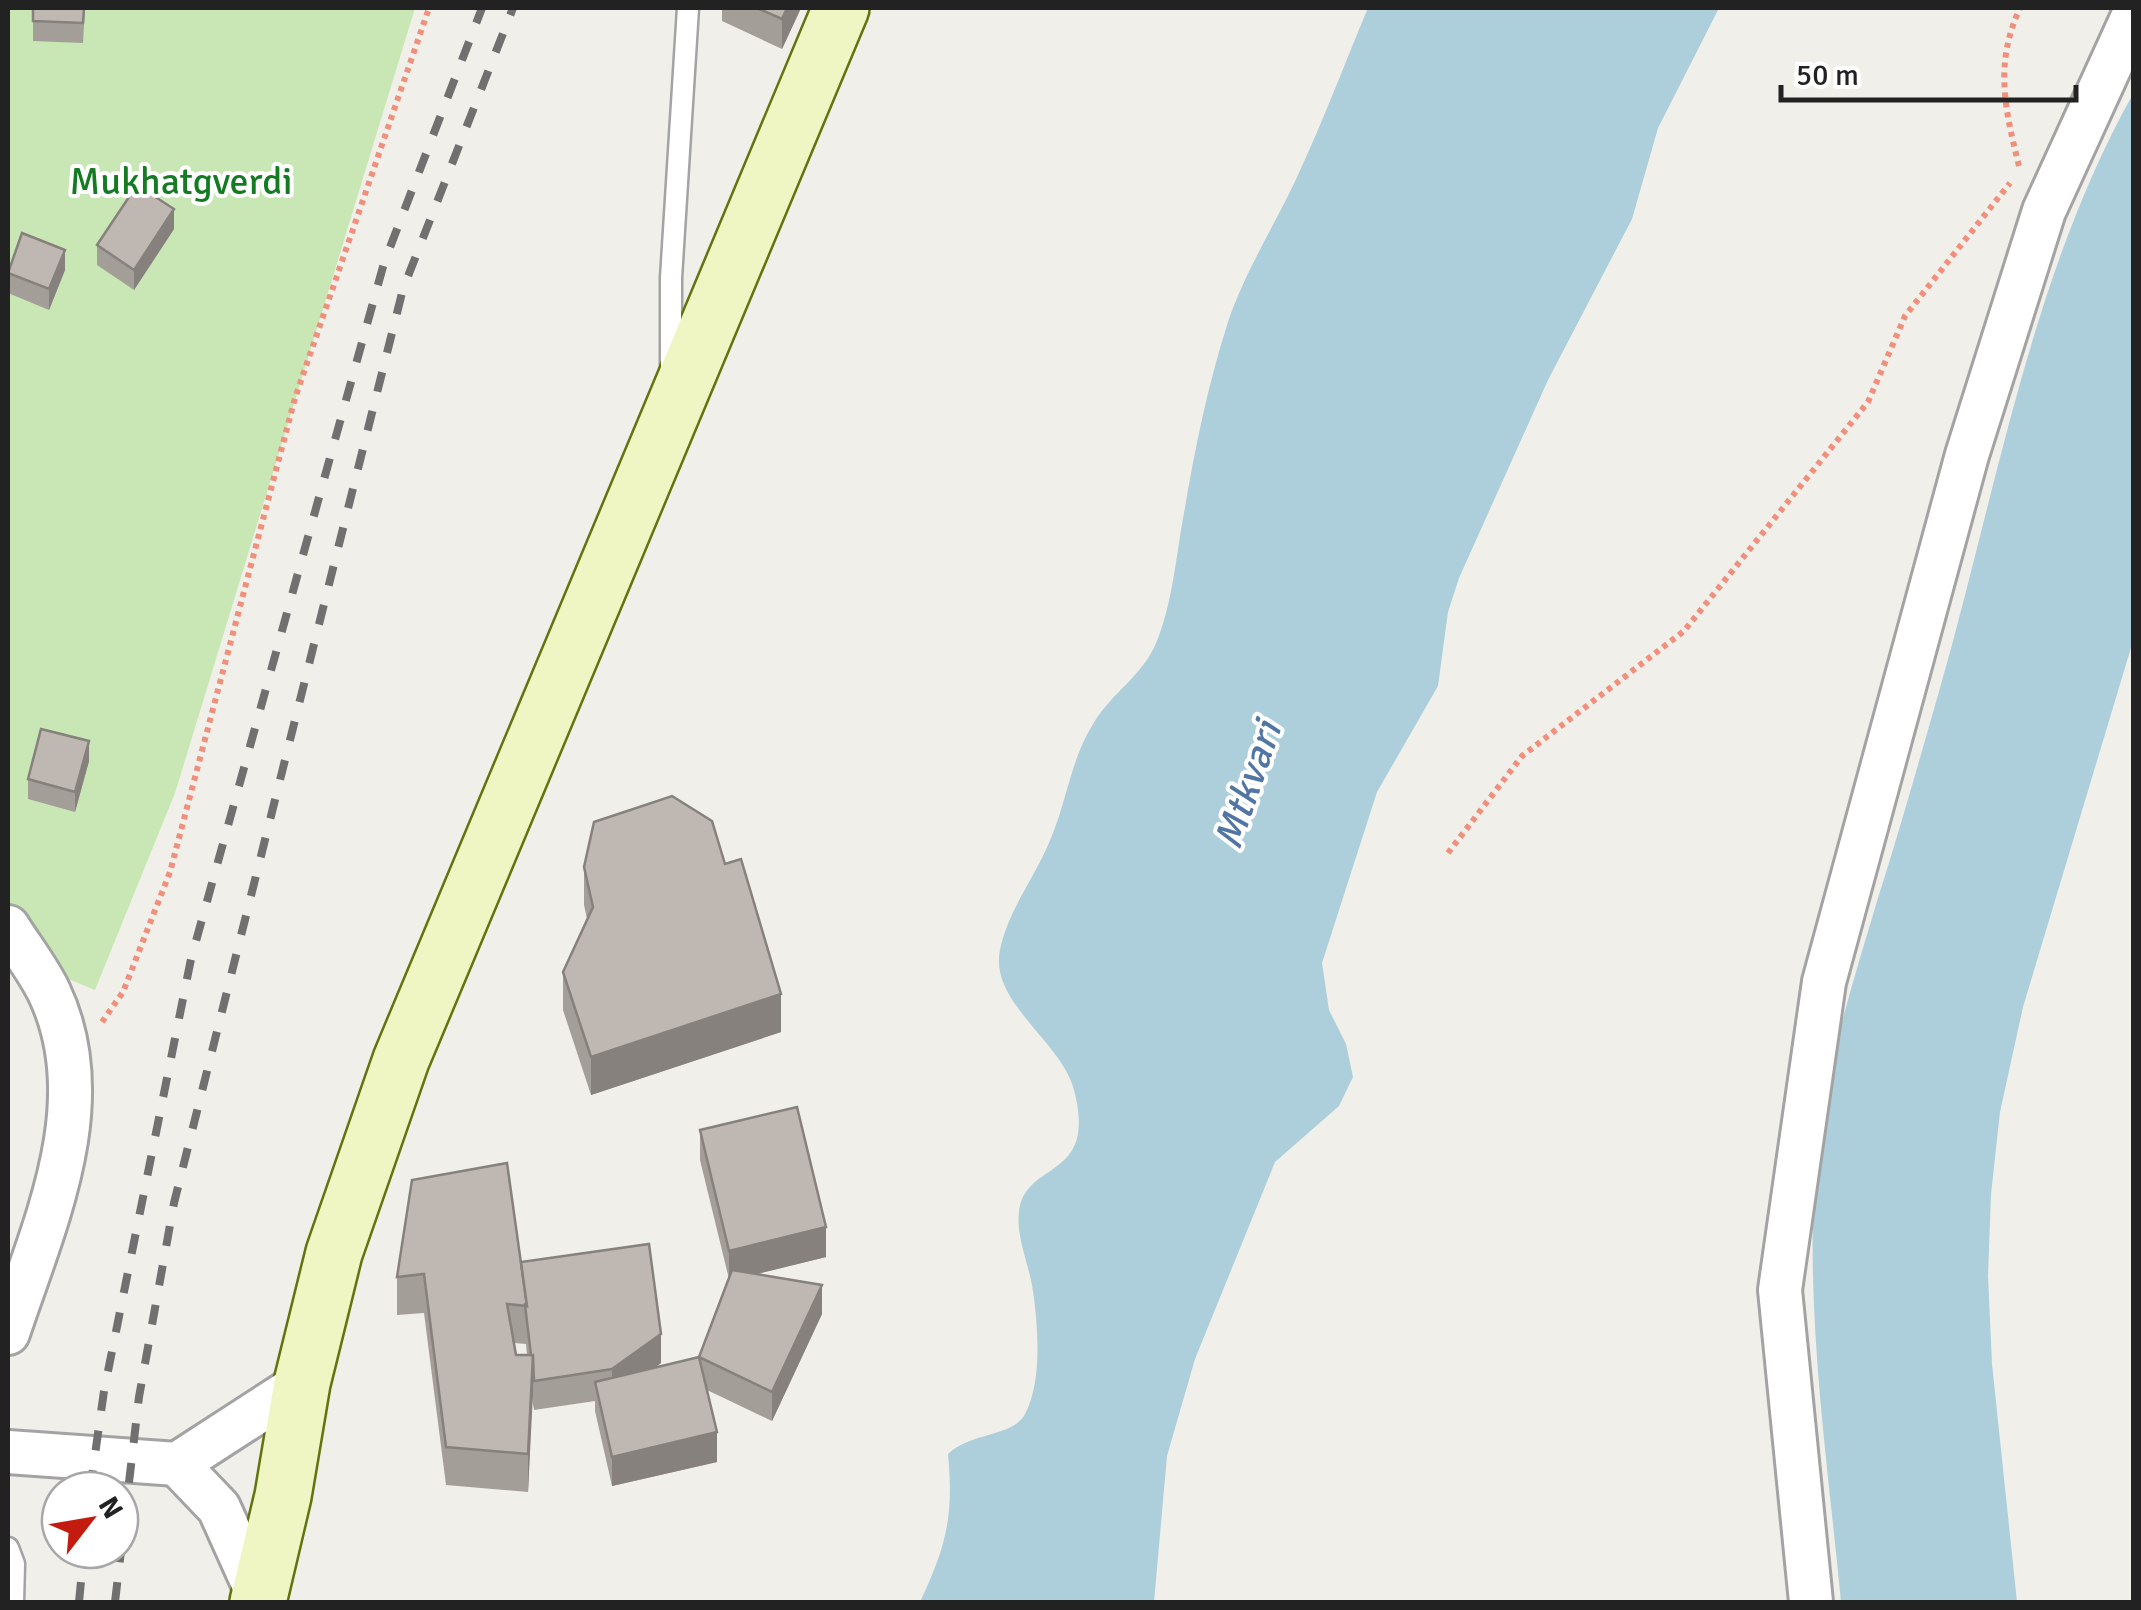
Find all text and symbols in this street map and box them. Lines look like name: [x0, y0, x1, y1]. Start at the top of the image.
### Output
scale bar: [1781, 40, 2076, 102]
text: 50 m: [1796, 57, 1859, 94]
park label: Mukhatgverdi: [70, 158, 292, 205]
water label: Mtkvari: [1203, 712, 1294, 855]
north arrow: [40, 1470, 140, 1570]
text: N: [91, 1491, 130, 1525]

